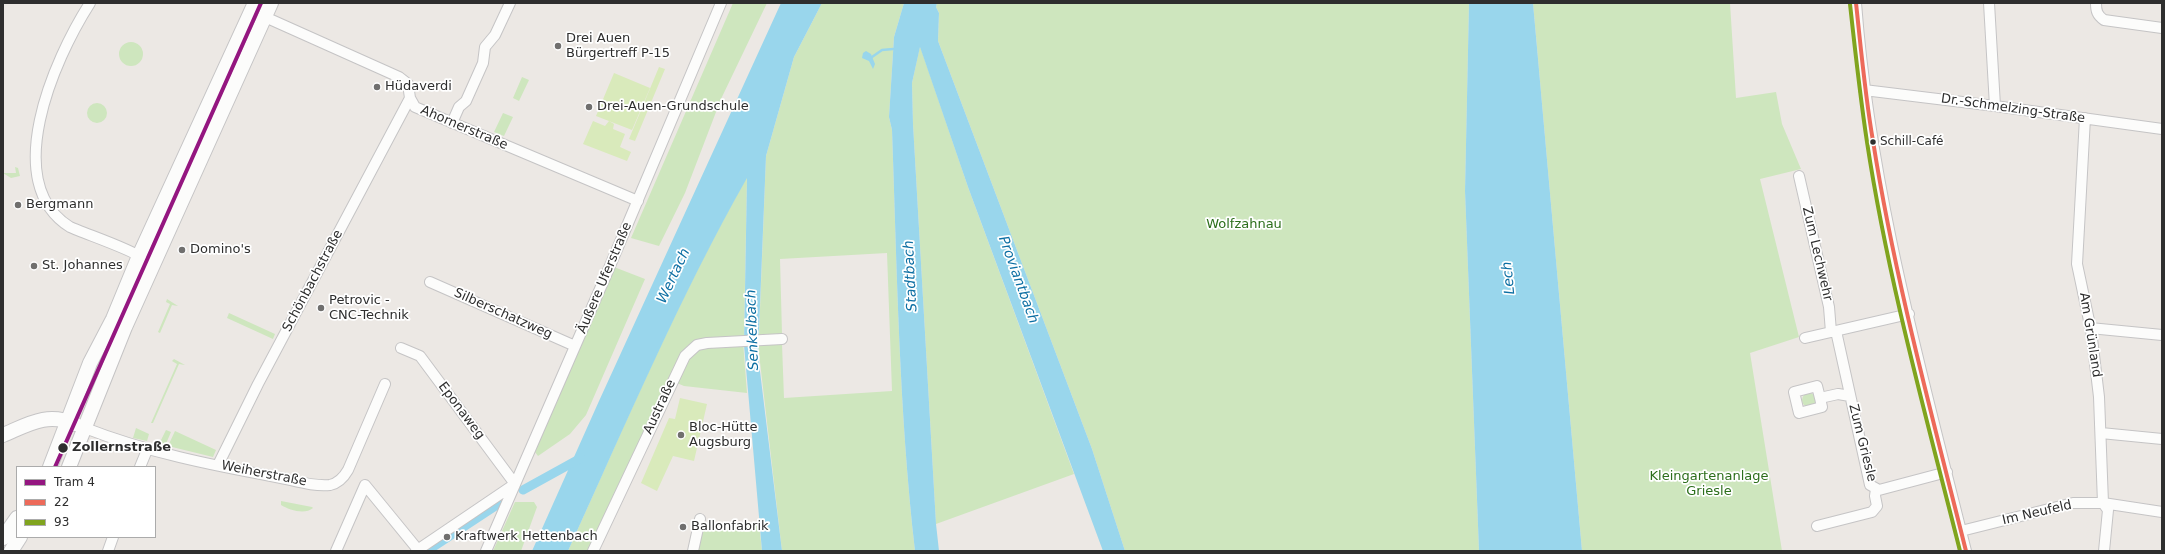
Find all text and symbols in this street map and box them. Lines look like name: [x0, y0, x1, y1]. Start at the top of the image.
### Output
place label: Drei Auen Bürgertreff P-15: [566, 31, 670, 62]
marker: Drei Auen Bürgertreff P-15: [553, 41, 563, 51]
place label: Hüdaverdi: [385, 79, 452, 95]
marker: Hüdaverdi: [372, 82, 382, 92]
street label: Dr.-Schmelzing-Straße: [1940, 91, 2086, 127]
place label: Drei-Auen-Grundschule: [597, 99, 749, 115]
marker: Drei-Auen-Grundschule: [584, 102, 594, 112]
street label: Ahornerstraße: [418, 103, 510, 153]
place label: Schill-Café: [1880, 135, 1943, 149]
marker: Schill-Café: [1868, 137, 1878, 147]
place label: Bergmann: [26, 197, 93, 213]
marker: Bergmann: [13, 200, 23, 210]
street label: Zum Lechwehr: [1799, 205, 1835, 303]
park label: Wolfzahnau: [1206, 217, 1282, 233]
street label: Äußere Uferstraße: [575, 220, 635, 336]
street label: Schönbachstraße: [280, 228, 346, 334]
water label: Proviantbach: [994, 234, 1042, 326]
water label: Stadtbach: [901, 240, 921, 312]
place label: Domino's: [190, 242, 251, 258]
marker: Domino's: [177, 245, 187, 255]
water label: Wertach: [654, 246, 694, 306]
place label: St. Johannes: [42, 258, 123, 274]
marker: St. Johannes: [29, 261, 39, 271]
water label: Lech: [1499, 261, 1519, 295]
street label: Silberschatzweg: [451, 285, 555, 343]
water label: Senkelbach: [743, 289, 763, 371]
street label: Am Grünland: [2076, 291, 2104, 379]
place label: Petrovic - CNC-Technik: [329, 293, 409, 324]
marker: Petrovic - CNC-Technik: [316, 303, 326, 313]
street label: Austraße: [641, 377, 679, 437]
street label: Eponaweg: [434, 379, 488, 443]
street label: Zum Griesle: [1845, 403, 1879, 483]
place label: Bloc-Hütte Augsburg: [689, 420, 758, 451]
marker: Bloc-Hütte Augsburg: [676, 430, 686, 440]
place label: Zollernstraße: [72, 440, 171, 456]
marker: Zollernstraße: [56, 441, 70, 455]
street label: Weiherstraße: [220, 458, 308, 490]
legend: [16, 466, 156, 538]
park label: Kleingartenanlage Griesle: [1650, 469, 1768, 500]
text: Tram 4: [54, 475, 95, 489]
text: 22: [54, 495, 69, 509]
street label: Im Neufeld: [2001, 497, 2073, 529]
text: 93: [54, 515, 69, 529]
place label: Ballonfabrik: [691, 519, 769, 535]
marker: Ballonfabrik: [678, 522, 688, 532]
place label: Kraftwerk Hettenbach: [455, 529, 598, 545]
marker: Kraftwerk Hettenbach: [442, 532, 452, 542]

